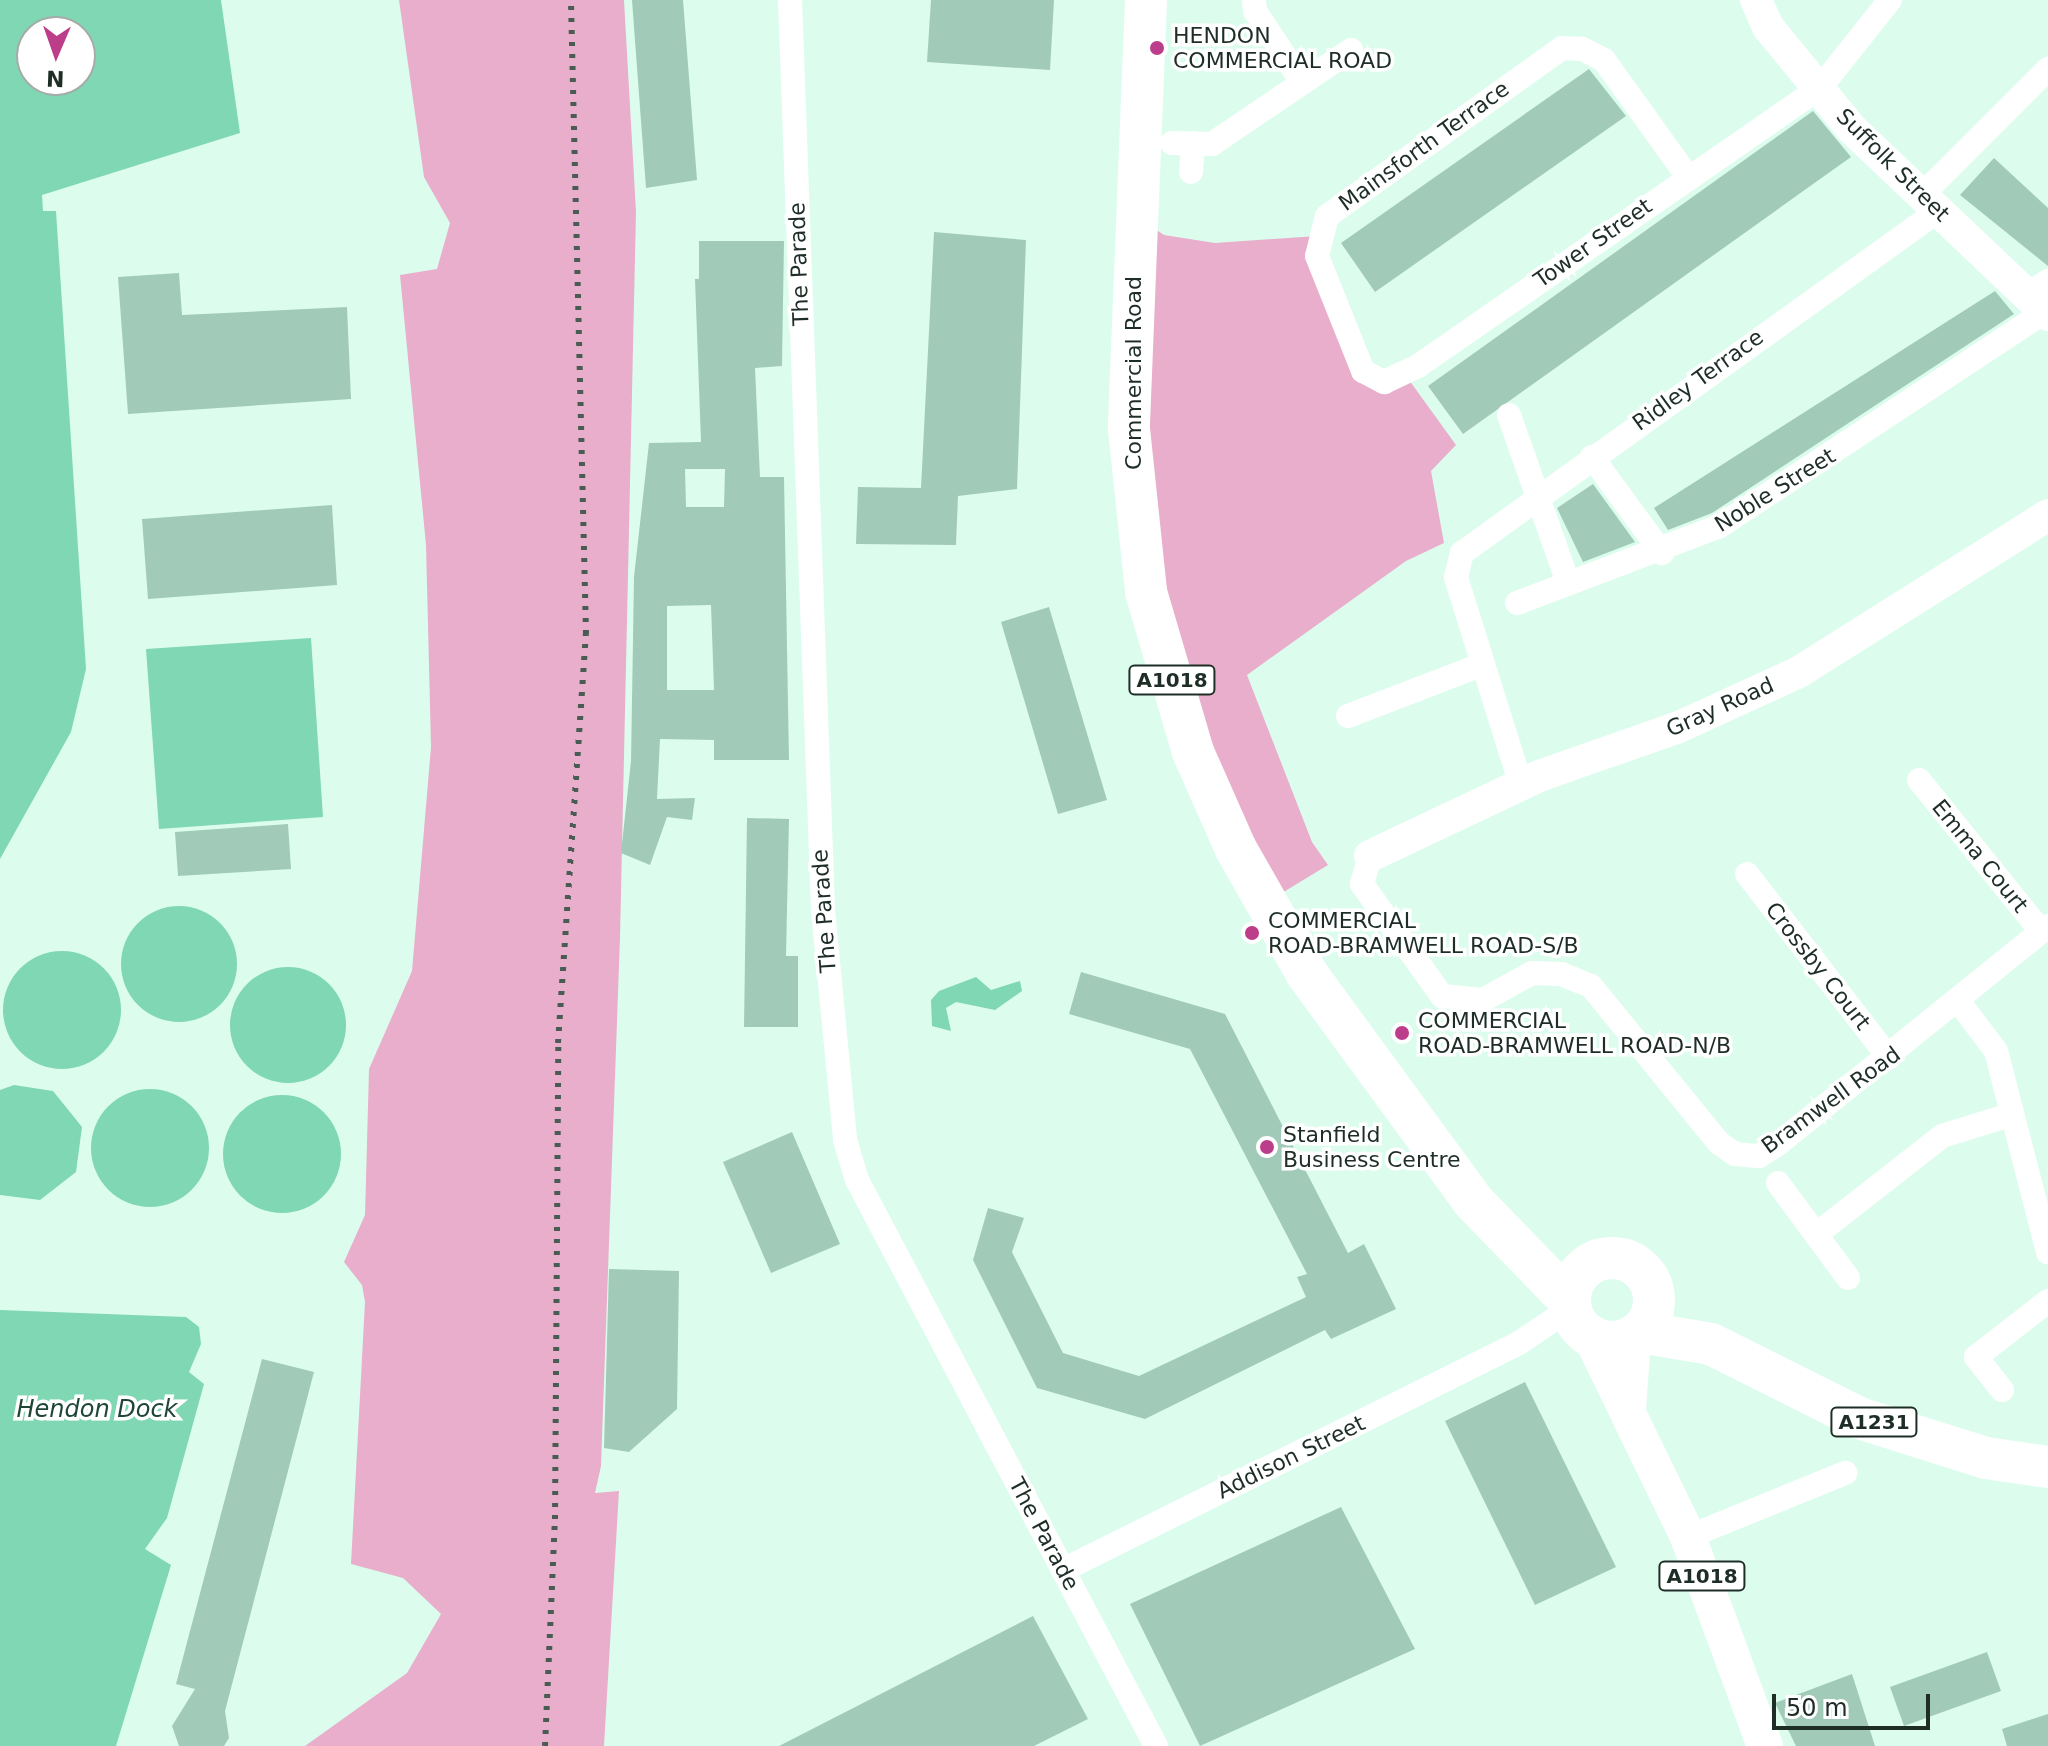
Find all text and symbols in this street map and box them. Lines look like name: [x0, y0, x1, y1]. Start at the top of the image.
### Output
north arrow: [16, 16, 96, 96]
place label: HENDON COMMERCIAL ROAD: [1173, 22, 1392, 74]
marker: HENDON COMMERCIAL ROAD: [1148, 39, 1166, 57]
text: N: [46, 66, 65, 91]
street label: Mainsforth Terrace: [1334, 75, 1514, 217]
street label: Suffolk Street: [1831, 103, 1955, 227]
street label: Tower Street: [1529, 193, 1657, 293]
street label: The Parade: [784, 202, 814, 326]
street label: Commercial Road: [1121, 276, 1147, 470]
street label: Ridley Terrace: [1628, 324, 1768, 436]
street label: Noble Street: [1710, 442, 1840, 538]
road number: A1018: [1128, 664, 1216, 696]
street label: Gray Road: [1662, 672, 1778, 742]
street label: Emma Court: [1926, 794, 2034, 918]
street label: The Parade: [807, 848, 841, 974]
street label: Crossby Court: [1760, 897, 1876, 1035]
place label: COMMERCIAL ROAD-BRAMWELL ROAD-S/B: [1268, 907, 1579, 958]
marker: COMMERCIAL ROAD-BRAMWELL ROAD-S/B: [1243, 924, 1261, 942]
place label: COMMERCIAL ROAD-BRAMWELL ROAD-N/B: [1418, 1007, 1731, 1058]
marker: COMMERCIAL ROAD-BRAMWELL ROAD-N/B: [1393, 1024, 1411, 1042]
street label: Bramwell Road: [1756, 1041, 1906, 1159]
place label: Stanfield Business Centre: [1283, 1121, 1461, 1172]
marker: Stanfield Business Centre: [1258, 1138, 1276, 1156]
water label: Hendon Dock: [16, 1396, 178, 1424]
road number: A1231: [1830, 1406, 1918, 1438]
street label: Addison Street: [1213, 1410, 1369, 1504]
street label: The Parade: [1003, 1473, 1085, 1595]
road number: A1018: [1658, 1560, 1746, 1592]
scale bar: [1776, 1678, 1934, 1728]
text: 50 m: [1786, 1694, 1848, 1722]

